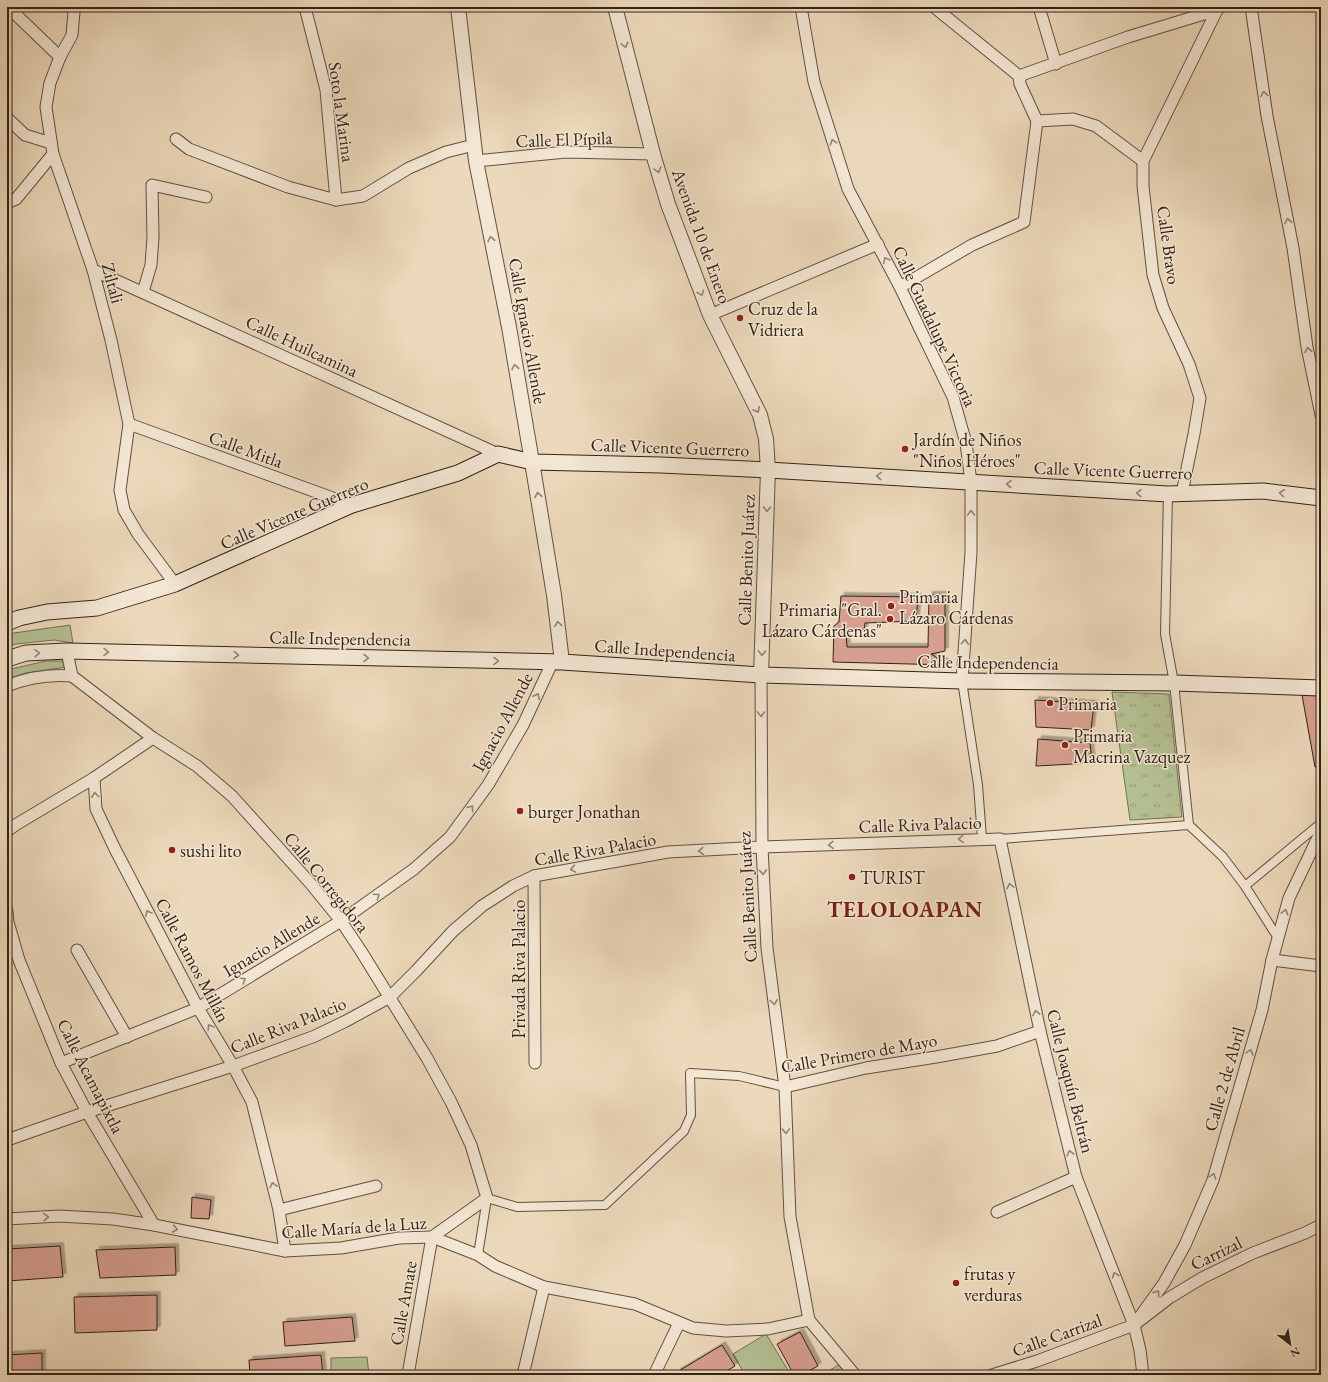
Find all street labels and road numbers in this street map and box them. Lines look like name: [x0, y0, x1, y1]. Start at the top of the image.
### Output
street label: Soto la Marina: [324, 61, 361, 164]
street label: Calle El Pípila: [515, 126, 614, 152]
street label: Avenida 10 de Enero: [667, 165, 737, 307]
street label: Calle Bravo: [1152, 204, 1186, 286]
street label: Calle Guadalupe Victoria: [888, 242, 983, 411]
street label: Calle Ignacio Allende: [504, 256, 552, 406]
street label: Ziltali: [97, 260, 130, 306]
street label: Calle Huilcamina: [242, 310, 363, 382]
street label: Calle Mitla: [206, 425, 287, 473]
street label: Calle Vicente Guerrero: [590, 433, 750, 461]
street label: Calle Vicente Guerrero: [1033, 456, 1193, 484]
street label: Calle Vicente Guerrero: [216, 471, 372, 555]
street label: Calle Benito Juárez: [732, 494, 760, 626]
street label: Calle Independencia: [269, 625, 412, 651]
street label: Calle Independencia: [594, 634, 737, 666]
street label: Calle Independencia: [917, 649, 1060, 675]
street label: Ignacio Allende: [466, 669, 538, 775]
street label: Calle Riva Palacio: [858, 810, 982, 838]
street label: Calle Corregidora: [279, 827, 375, 938]
street label: Calle Riva Palacio: [532, 827, 658, 871]
street label: Calle Benito Juárez: [732, 831, 762, 963]
street label: Calle Ramos Millán: [151, 894, 236, 1027]
street label: Privada Riva Palacio: [507, 899, 530, 1039]
street label: Ignacio Allende: [219, 906, 323, 982]
street label: Calle Riva Palacio: [227, 991, 350, 1059]
street label: Calle Joaquín Beltrán: [1042, 1007, 1100, 1156]
street label: Calle Acamapixtla: [52, 1015, 130, 1138]
street label: Calle 2 de Abril: [1198, 1024, 1250, 1134]
street label: Calle Primero de Mayo: [779, 1028, 939, 1078]
street label: Calle María de la Luz: [281, 1210, 427, 1244]
street label: Carrizal: [1186, 1231, 1246, 1275]
street label: Calle Amate: [384, 1259, 422, 1347]
street label: Calle Carrizal: [1009, 1308, 1105, 1362]

